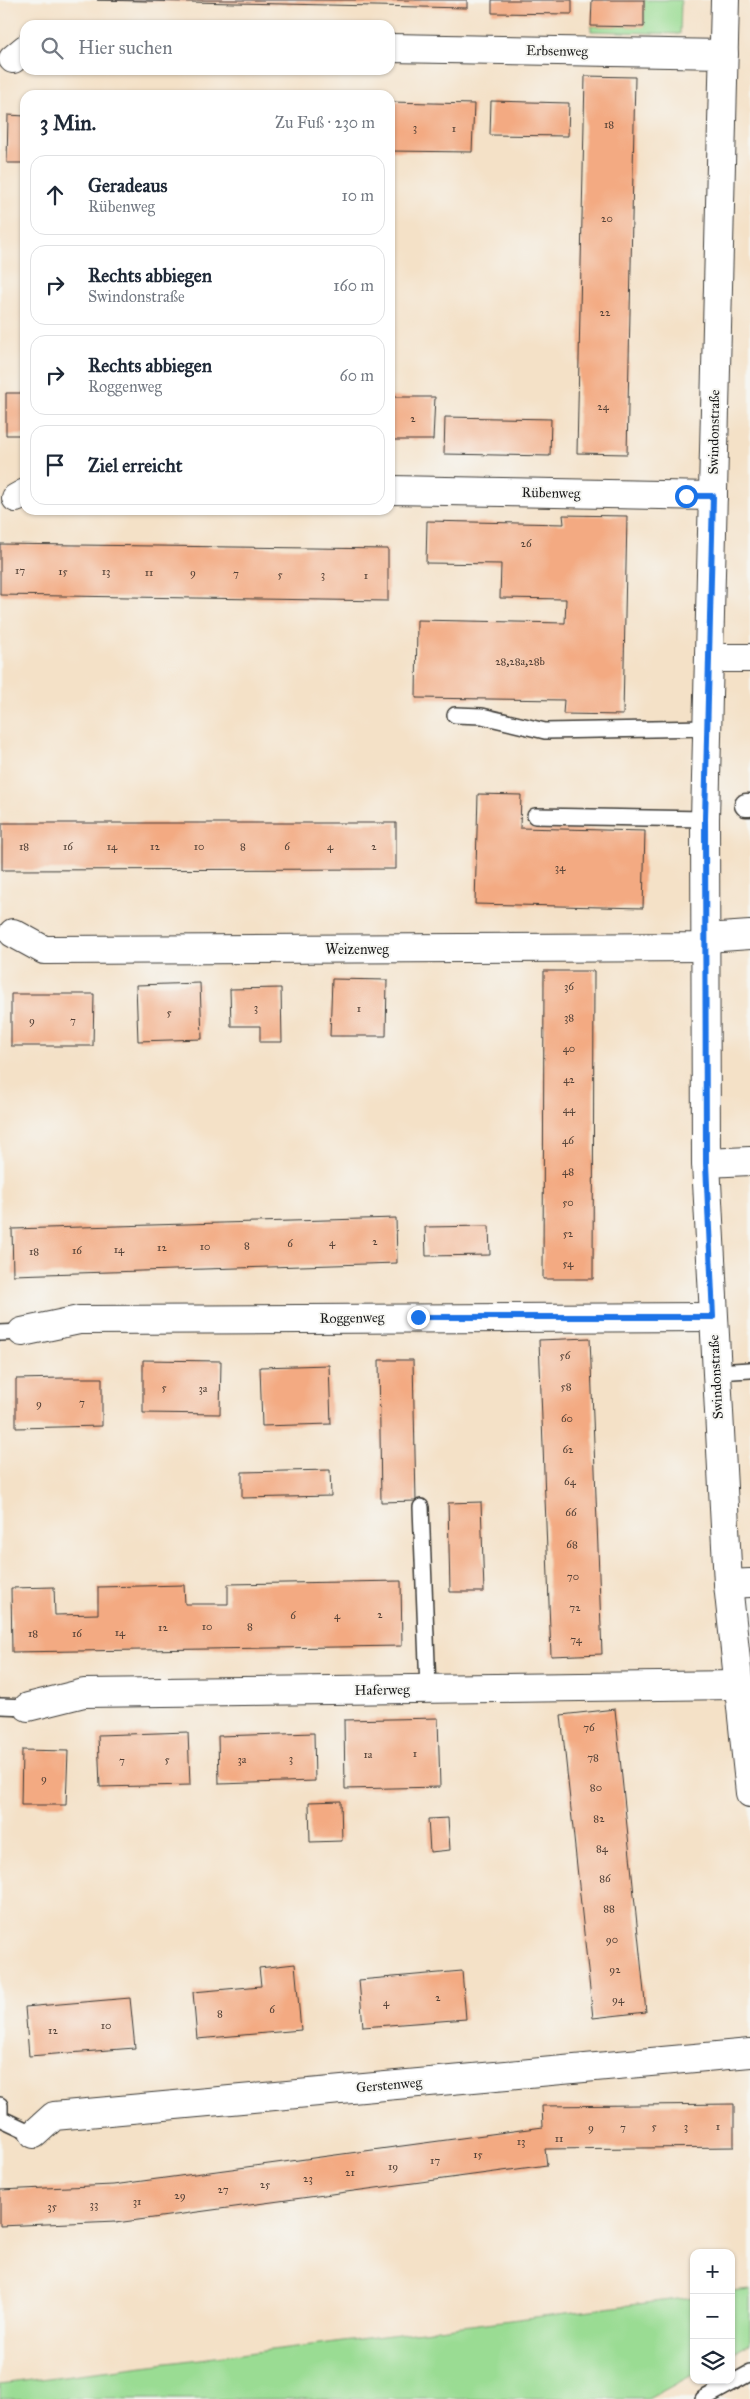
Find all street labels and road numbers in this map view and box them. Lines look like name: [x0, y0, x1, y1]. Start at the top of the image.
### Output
street label: Erbsenweg: [526, 42, 589, 60]
street label: Swindonstraße: [705, 389, 723, 474]
street label: Rübenweg: [522, 484, 581, 502]
street label: Weizenweg: [325, 941, 389, 958]
street label: Roggenweg: [320, 1309, 385, 1327]
street label: Swindonstraße: [705, 1334, 727, 1420]
street label: Haferweg: [354, 1681, 410, 1699]
street label: Gerstenweg: [355, 2074, 423, 2096]

